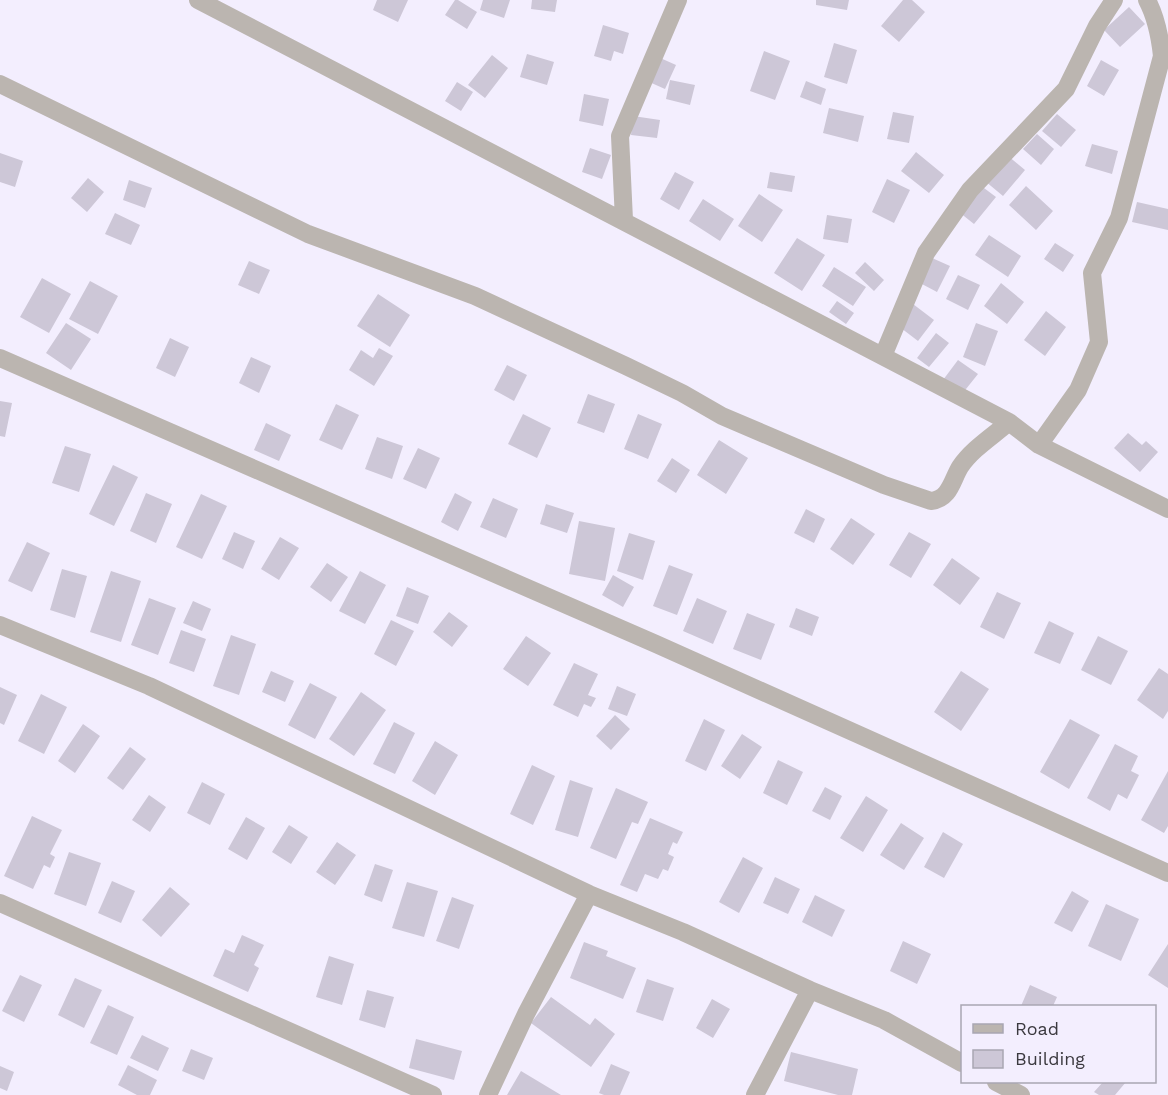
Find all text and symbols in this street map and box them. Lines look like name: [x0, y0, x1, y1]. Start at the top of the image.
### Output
legend: [961, 1005, 1156, 1083]
text: Road: [1015, 1018, 1059, 1039]
text: Building: [1015, 1048, 1085, 1069]

